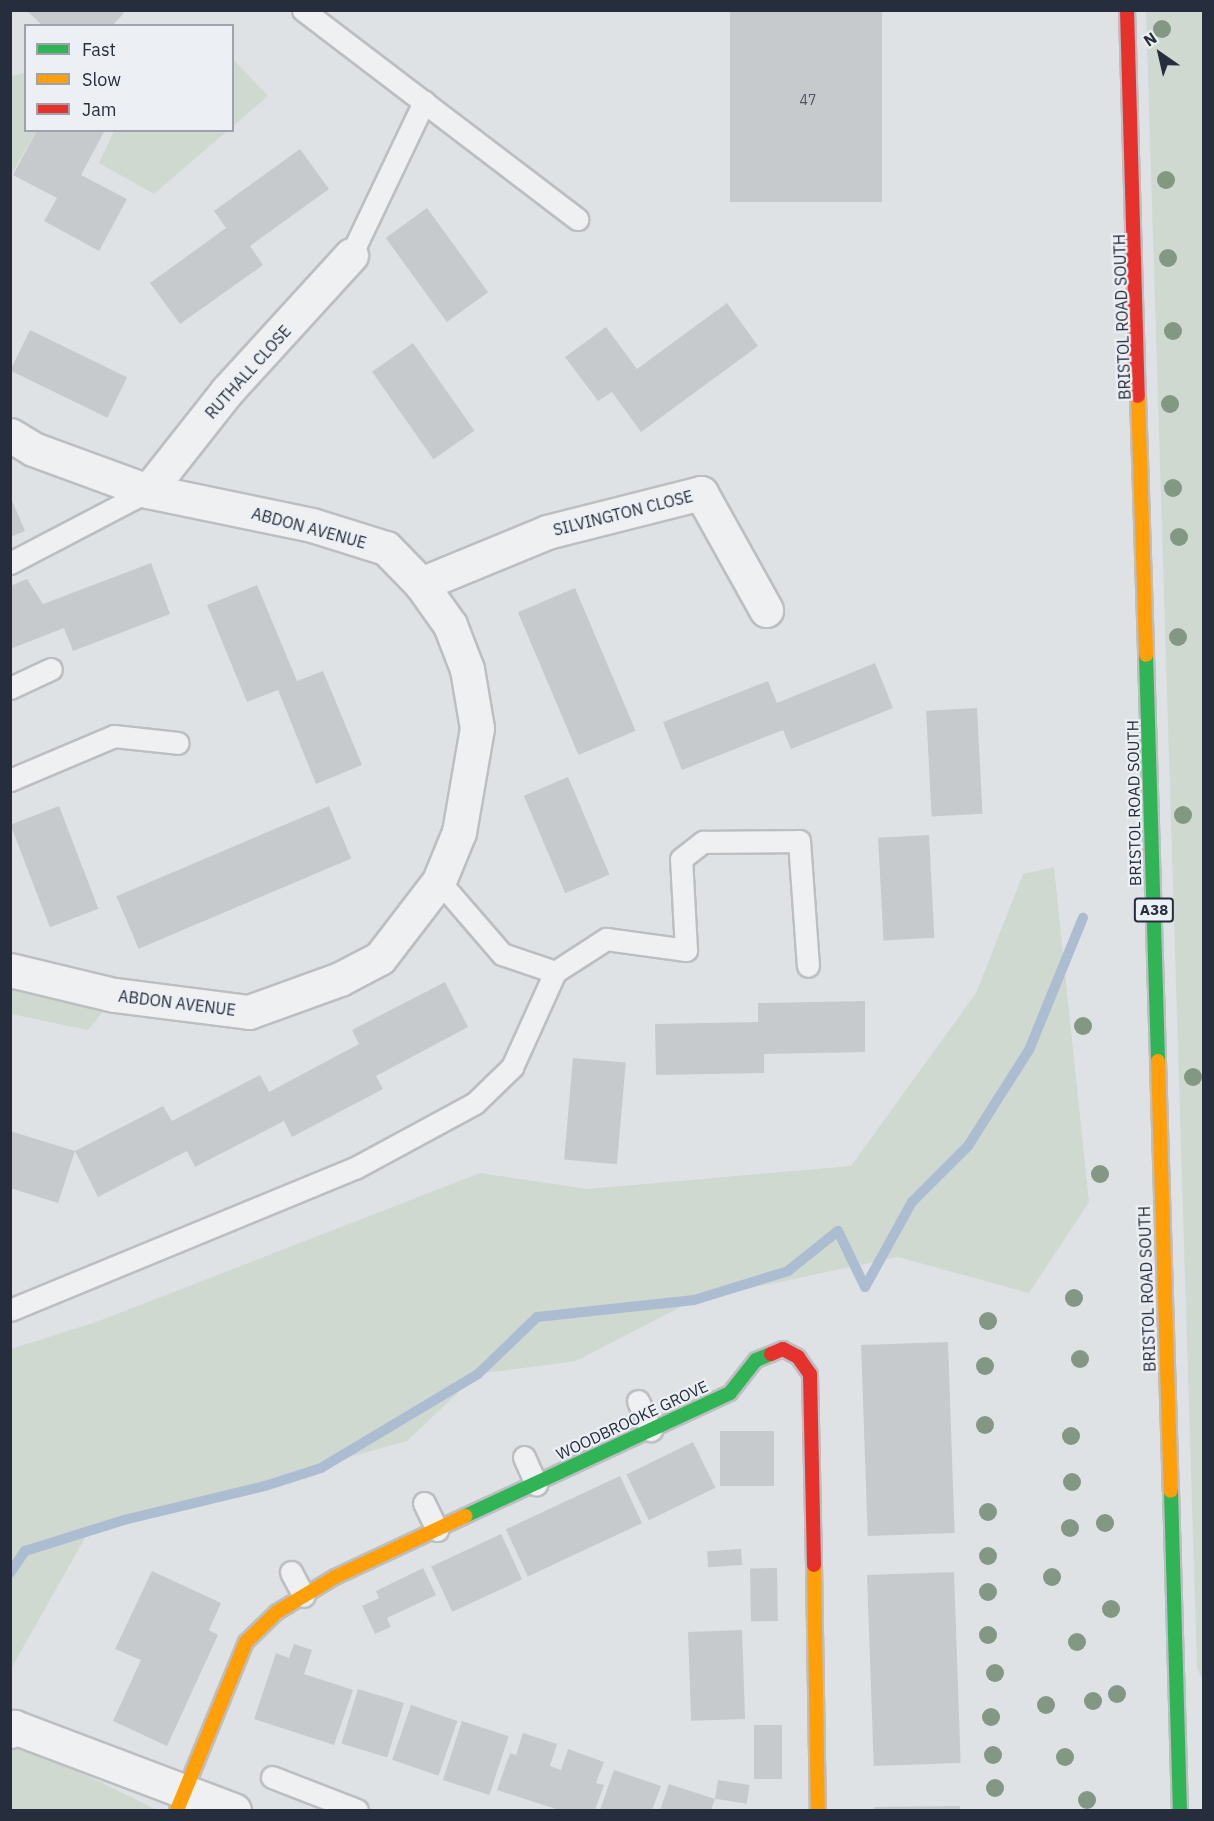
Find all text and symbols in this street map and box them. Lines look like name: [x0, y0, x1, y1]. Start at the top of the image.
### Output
legend: [24, 24, 234, 132]
north arrow: [1130, 24, 1190, 84]
text: N: [1140, 28, 1160, 51]
text: Fast: [82, 38, 116, 61]
text: Slow: [82, 68, 121, 91]
house number: 47: [800, 92, 816, 108]
text: Jam: [82, 98, 117, 121]
street label: BRISTOL ROAD SOUTH: [1110, 234, 1134, 400]
street label: RUTHALL CLOSE: [201, 321, 295, 423]
street label: SILVINGTON CLOSE: [551, 486, 695, 540]
street label: ABDON AVENUE: [250, 503, 368, 553]
street label: BRISTOL ROAD SOUTH: [1123, 720, 1145, 886]
road number: A38: [1133, 898, 1175, 922]
street label: ABDON AVENUE: [117, 986, 237, 1020]
street label: BRISTOL ROAD SOUTH: [1135, 1206, 1159, 1372]
street label: WOODBROOKE GROVE: [553, 1376, 711, 1464]

